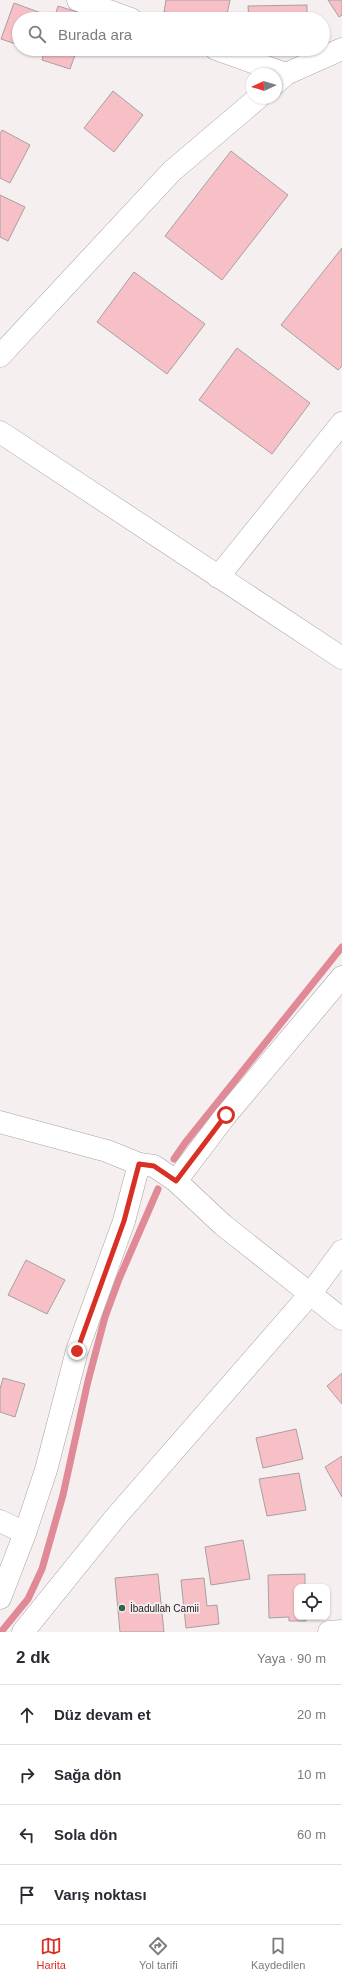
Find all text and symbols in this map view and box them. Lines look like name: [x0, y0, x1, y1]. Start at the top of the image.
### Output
search box: [12, 12, 330, 56]
icon: search: [26, 23, 48, 45]
text: Burada ara: [58, 26, 132, 43]
north arrow: [246, 68, 282, 104]
route start: [217, 1106, 235, 1124]
route end: [68, 1342, 86, 1360]
map controls: [294, 1584, 330, 1620]
button: locate: [294, 1584, 330, 1620]
place label: İbadullah Camii: [130, 1602, 199, 1614]
marker: İbadullah Camii: [117, 1603, 127, 1613]
text: 2 dk: [16, 1648, 50, 1667]
text: Yaya · 90 m: [257, 1651, 326, 1666]
icon: ahead: [16, 1704, 38, 1726]
text: Düz devam et: [54, 1706, 151, 1723]
text: 20 m: [297, 1707, 326, 1722]
icon: right: [16, 1764, 38, 1786]
text: Sağa dön: [54, 1766, 122, 1783]
text: 10 m: [297, 1767, 326, 1782]
icon: left: [16, 1824, 38, 1846]
text: Sola dön: [54, 1826, 117, 1843]
text: 60 m: [297, 1827, 326, 1842]
icon: arrive: [16, 1884, 38, 1906]
text: Varış noktası: [54, 1886, 147, 1903]
tab: Harita: [37, 1935, 66, 1971]
tab: Yol tarifi: [139, 1935, 178, 1971]
tab: Kaydedilen: [251, 1935, 305, 1971]

